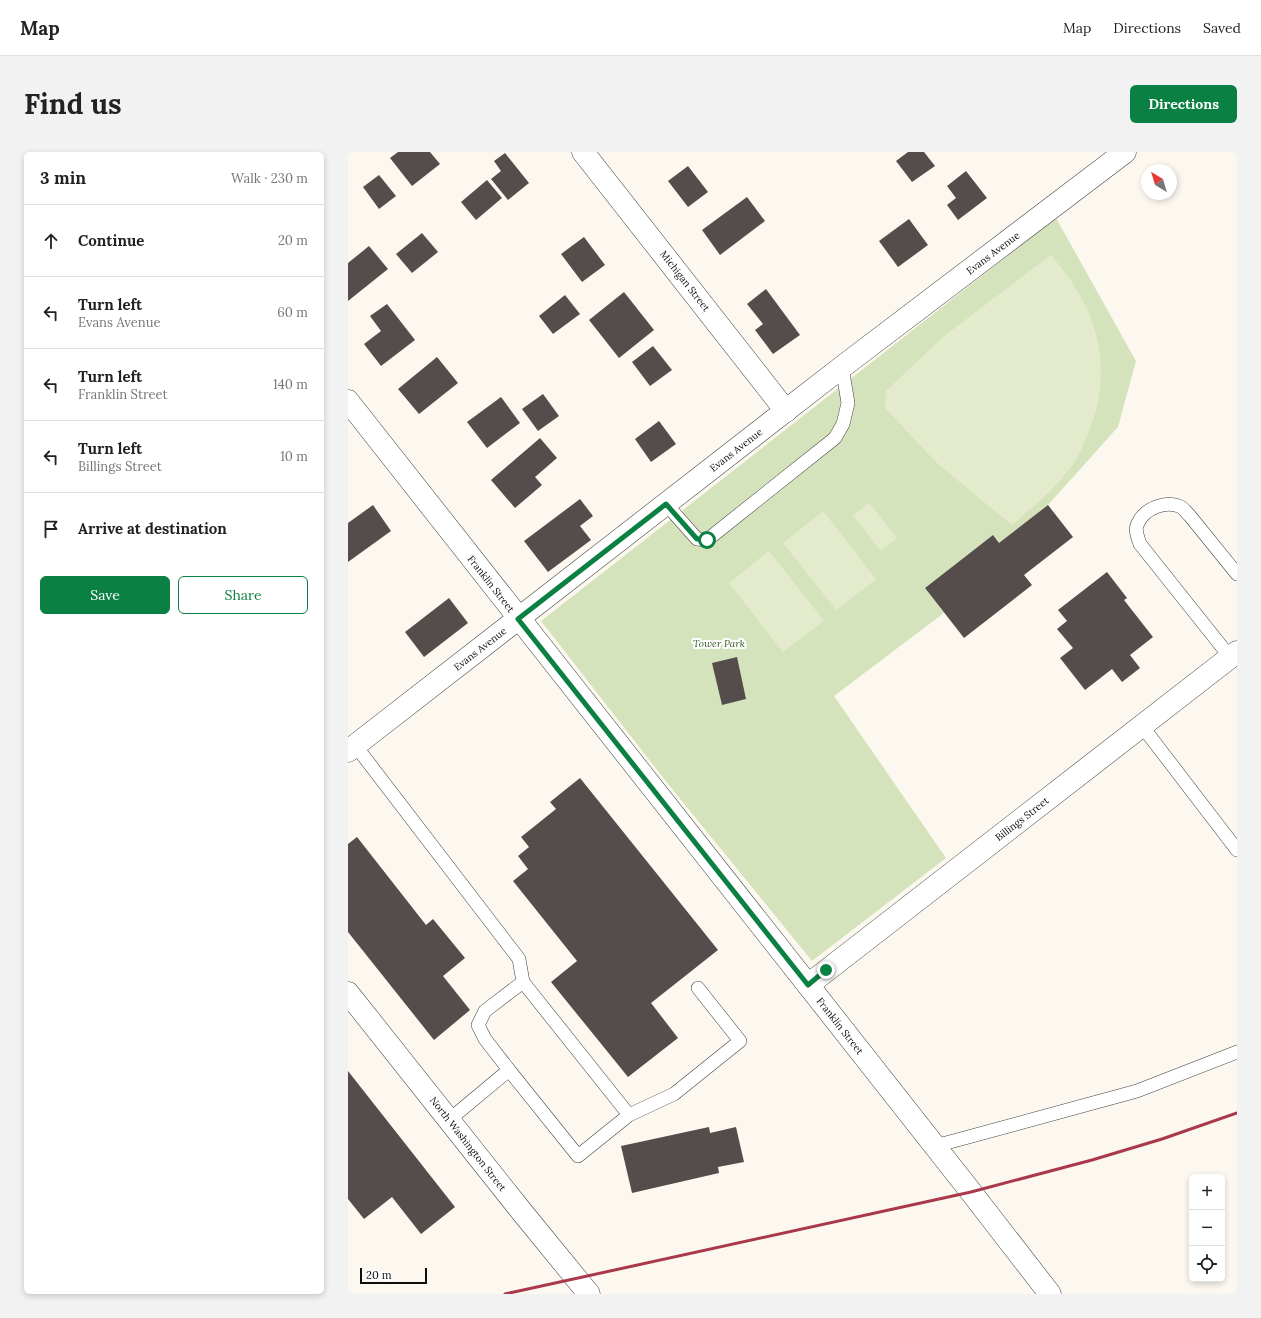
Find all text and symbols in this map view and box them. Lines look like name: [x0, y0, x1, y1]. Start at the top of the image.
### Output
text: Map: [20, 16, 60, 40]
text: Map: [1063, 19, 1091, 37]
text: Directions: [1113, 19, 1181, 37]
text: Saved: [1203, 19, 1241, 37]
button: Directions: [1130, 85, 1237, 123]
text: Find us: [24, 86, 122, 122]
north arrow: [1141, 164, 1177, 200]
text: 3 min: [40, 167, 86, 189]
text: Walk · 230 m: [231, 170, 308, 187]
street label: Evans Avenue: [964, 228, 1023, 277]
icon: ahead: [40, 230, 62, 252]
text: Continue: [78, 231, 144, 250]
text: 20 m: [278, 232, 308, 249]
street label: Michigan Street: [657, 248, 713, 314]
text: Turn left: [78, 295, 142, 314]
icon: left: [40, 302, 62, 324]
text: 60 m: [277, 304, 308, 321]
text: Evans Avenue: [78, 314, 161, 331]
text: Turn left: [78, 367, 142, 386]
icon: left: [40, 374, 62, 396]
text: 140 m: [273, 376, 308, 393]
text: Franklin Street: [78, 386, 167, 403]
street label: Evans Avenue: [707, 425, 765, 475]
text: Turn left: [78, 439, 142, 458]
icon: left: [40, 446, 62, 468]
text: 10 m: [280, 448, 308, 465]
text: Billings Street: [78, 458, 162, 475]
icon: arrive: [40, 518, 62, 540]
text: Arrive at destination: [78, 519, 227, 538]
route start: [698, 531, 716, 549]
street label: Franklin Street: [465, 553, 517, 615]
button: Save: [40, 576, 170, 614]
button: Share: [178, 576, 308, 614]
street label: Evans Avenue: [451, 624, 509, 674]
park label: Tower Park: [693, 637, 745, 650]
street label: Billings Street: [993, 794, 1051, 844]
route end: [817, 961, 835, 979]
street label: Franklin Street: [814, 995, 866, 1057]
street label: North Washington Street: [427, 1094, 509, 1194]
map controls: [1189, 1174, 1225, 1282]
button: +: [1189, 1174, 1225, 1210]
button: −: [1189, 1210, 1225, 1246]
button: locate: [1189, 1246, 1225, 1282]
scale bar: [360, 1266, 427, 1285]
text: 20 m: [366, 1268, 391, 1282]

